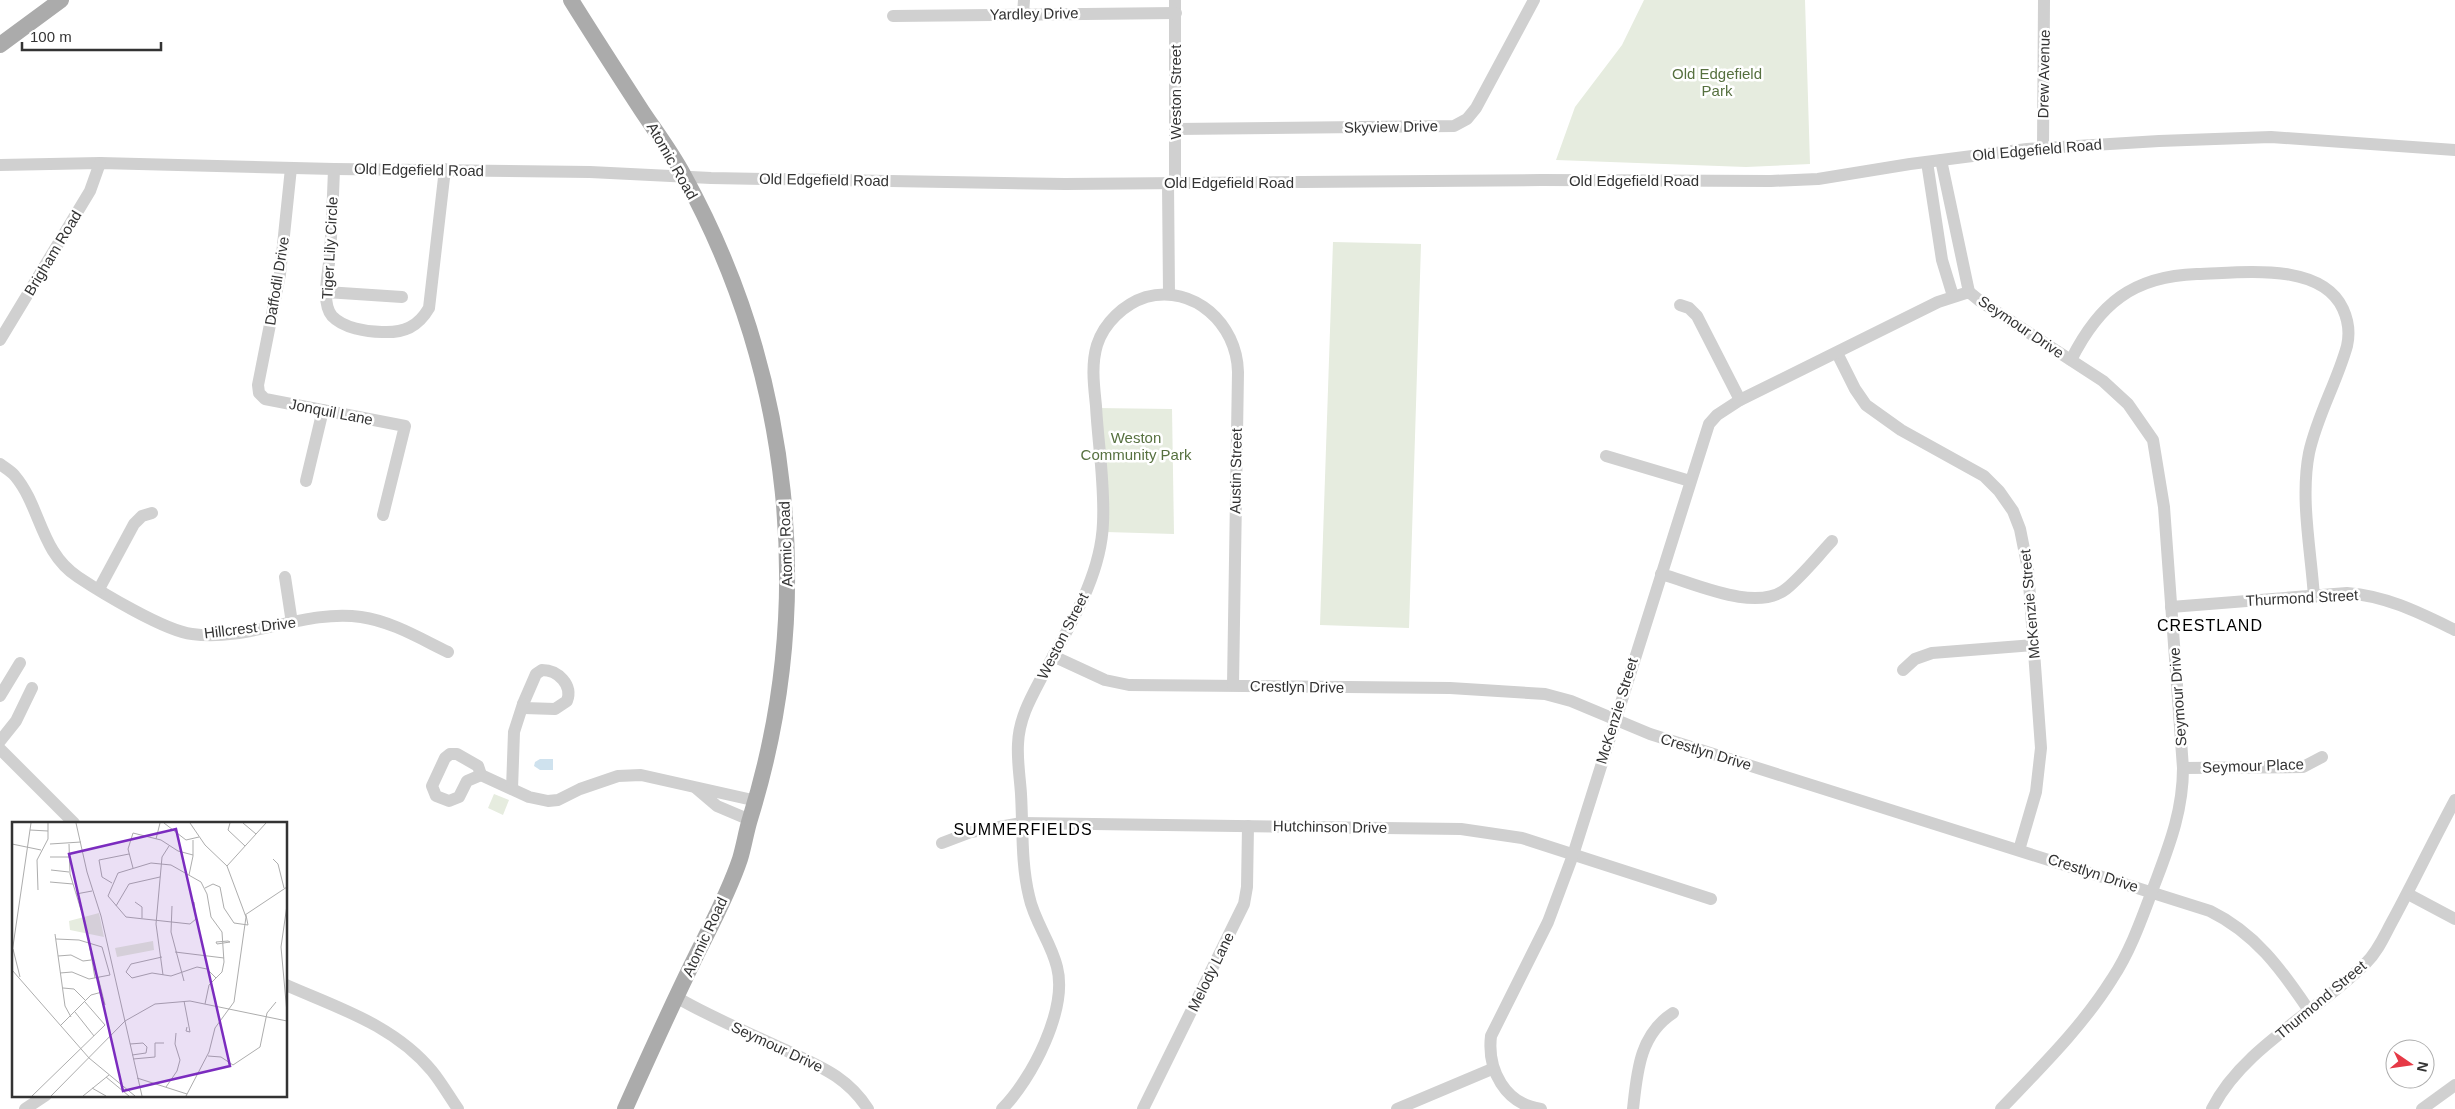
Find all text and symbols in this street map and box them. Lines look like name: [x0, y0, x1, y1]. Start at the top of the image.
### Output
street label: Yardley Drive: [989, 4, 1079, 23]
scale bar: [22, 20, 161, 52]
text: 100 m: [30, 28, 72, 45]
street label: Drew Avenue: [2034, 29, 2053, 119]
street label: Weston Street: [1167, 44, 1184, 139]
park label: Old Edgefield Park: [1672, 65, 1762, 99]
street label: Skyview Drive: [1344, 117, 1438, 136]
street label: Atomic Road: [644, 119, 701, 202]
street label: Old Edgefield Road: [1971, 135, 2102, 164]
street label: Old Edgefield Road: [354, 160, 484, 179]
street label: Old Edgefield Road: [759, 170, 889, 189]
street label: Old Edgefield Road: [1569, 172, 1699, 189]
street label: Old Edgefield Road: [1164, 174, 1294, 191]
street label: Tiger Lily Circle: [318, 196, 341, 300]
street label: Brigham Road: [21, 207, 85, 298]
street label: Daffodil Drive: [261, 235, 292, 327]
street label: Seymour Drive: [1975, 292, 2067, 361]
street label: Jonquil Lane: [288, 395, 374, 428]
street label: Austin Street: [1226, 427, 1245, 514]
park label: Weston Community Park: [1081, 429, 1192, 463]
street label: Atomic Road: [776, 501, 795, 587]
street label: McKenzie Street: [2016, 548, 2043, 660]
street label: Thurmond Street: [2245, 586, 2359, 609]
street label: Weston Street: [1033, 589, 1092, 682]
street label: Hillcrest Drive: [203, 613, 297, 642]
district label: CRESTLAND: [2157, 617, 2263, 634]
street label: Seymour Drive: [2166, 647, 2189, 747]
street label: McKenzie Street: [1592, 655, 1641, 766]
street label: Crestlyn Drive: [1250, 677, 1344, 696]
street label: Crestlyn Drive: [1659, 730, 1754, 773]
street label: Seymour Place: [2202, 755, 2304, 776]
street label: Hutchinson Drive: [1273, 817, 1387, 836]
district label: SUMMERFIELDS: [953, 821, 1093, 838]
inset map: [12, 822, 288, 1096]
street label: Crestlyn Drive: [2046, 850, 2141, 895]
street label: Atomic Road: [679, 894, 730, 979]
street label: Melody Lane: [1184, 929, 1237, 1014]
street label: Thurmond Street: [2272, 956, 2370, 1042]
street label: Seymour Drive: [729, 1018, 826, 1075]
north arrow: [2385, 1039, 2435, 1089]
text: N: [2414, 1060, 2432, 1074]

